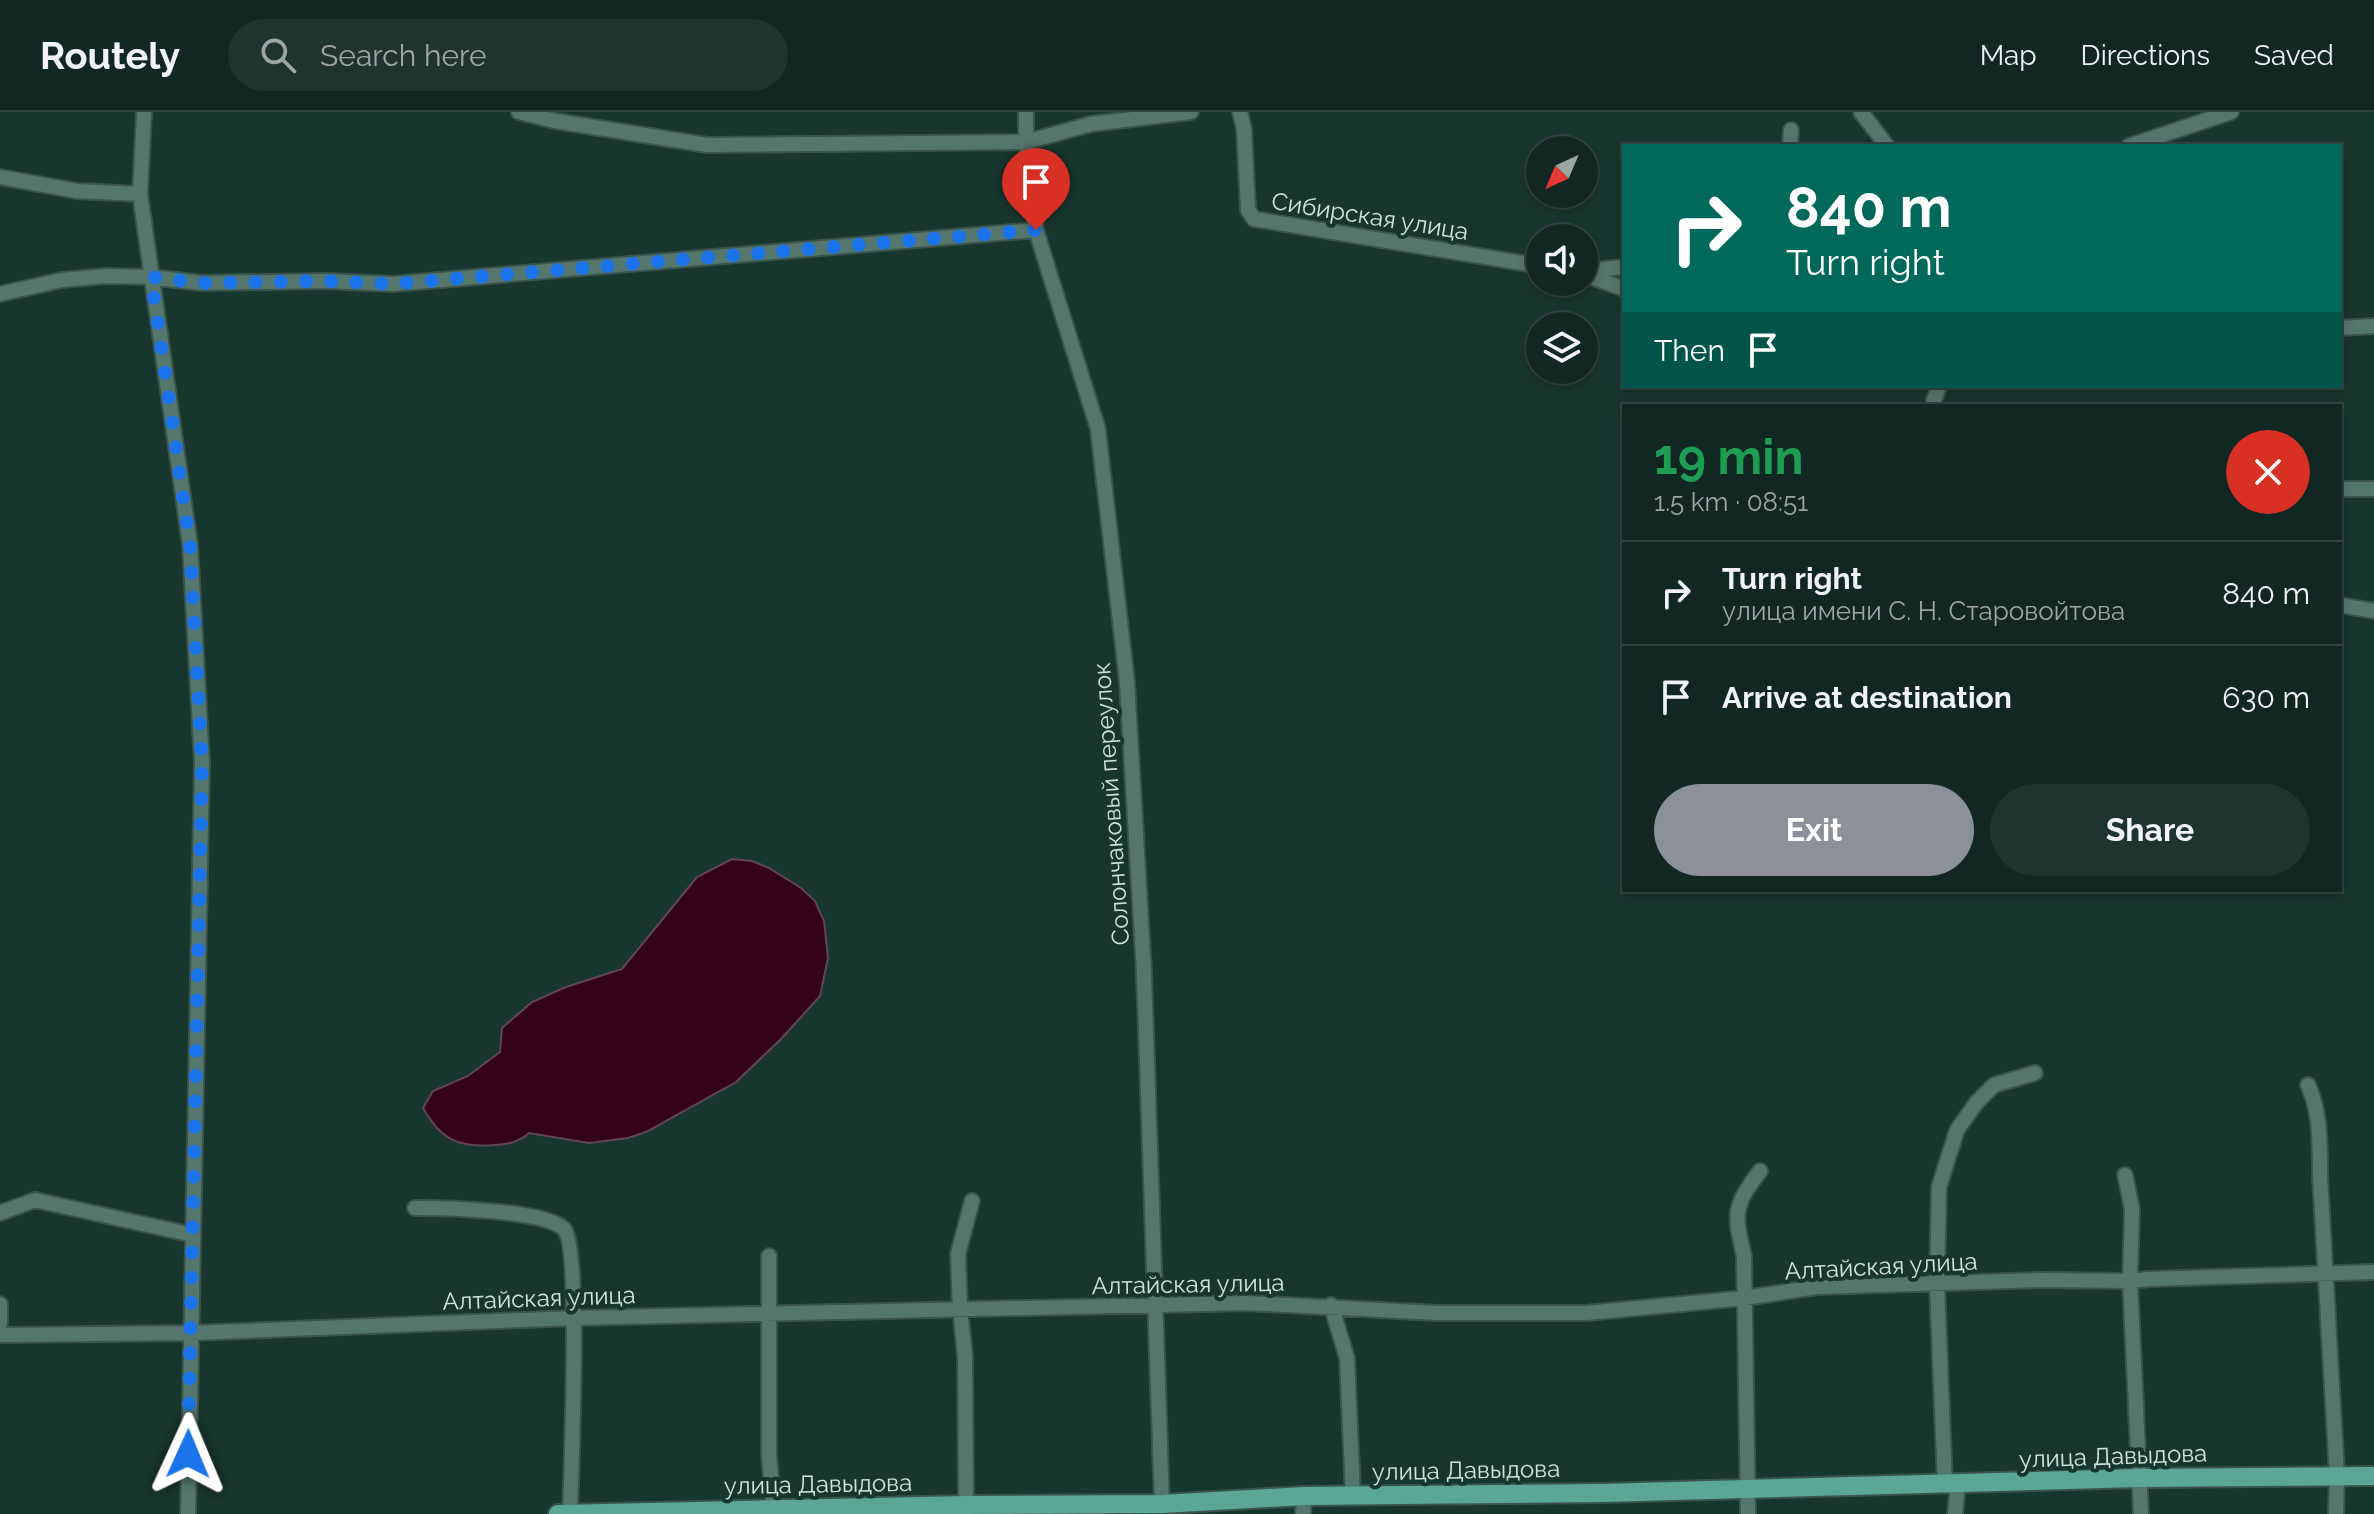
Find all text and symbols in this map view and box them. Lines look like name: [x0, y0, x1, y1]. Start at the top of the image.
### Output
search box: [228, 19, 788, 91]
text: Routely: [40, 33, 180, 78]
icon: search: [256, 33, 300, 77]
text: Search here: [320, 38, 487, 73]
text: Map: [1980, 39, 2037, 72]
text: Directions: [2081, 39, 2210, 72]
text: Saved: [2254, 39, 2334, 72]
north arrow: [1526, 136, 1598, 208]
map controls: [1526, 136, 1598, 384]
pin: [1002, 148, 1070, 230]
icon: arrive: [1014, 160, 1058, 204]
text: 840 m: [1786, 174, 1952, 240]
icon: right: [1654, 176, 1758, 280]
street label: Сибирская улица: [1270, 186, 1470, 246]
button: sound: [1526, 224, 1598, 296]
text: Turn right: [1786, 241, 1945, 283]
button: layers: [1526, 312, 1598, 384]
icon: arrive: [1741, 328, 1785, 372]
text: Then: [1654, 333, 1725, 368]
text: 19 min: [1654, 429, 1803, 485]
button: close: [2226, 430, 2310, 514]
text: 1.5 km · 08:51: [1654, 487, 1808, 517]
text: Turn right: [1722, 561, 1862, 596]
icon: right: [1654, 571, 1698, 615]
text: 840 m: [2222, 576, 2310, 611]
text: улица имени С. Н. Старовойтова: [1722, 596, 2125, 626]
street label: Солончаковый переулок: [1087, 662, 1135, 946]
icon: arrive: [1654, 675, 1698, 719]
text: Arrive at destination: [1722, 680, 2012, 715]
text: 630 m: [2222, 680, 2310, 715]
button: Exit: [1654, 784, 1974, 876]
button: Share: [1990, 784, 2310, 876]
street label: Алтайская улица: [1784, 1246, 1978, 1286]
street label: Алтайская улица: [1091, 1268, 1285, 1300]
street label: Алтайская улица: [442, 1280, 636, 1316]
position arrow: [146, 1412, 230, 1496]
street label: улица Давыдова: [2018, 1438, 2208, 1474]
street label: улица Давыдова: [1372, 1454, 1560, 1486]
street label: улица Давыдова: [724, 1468, 912, 1500]

